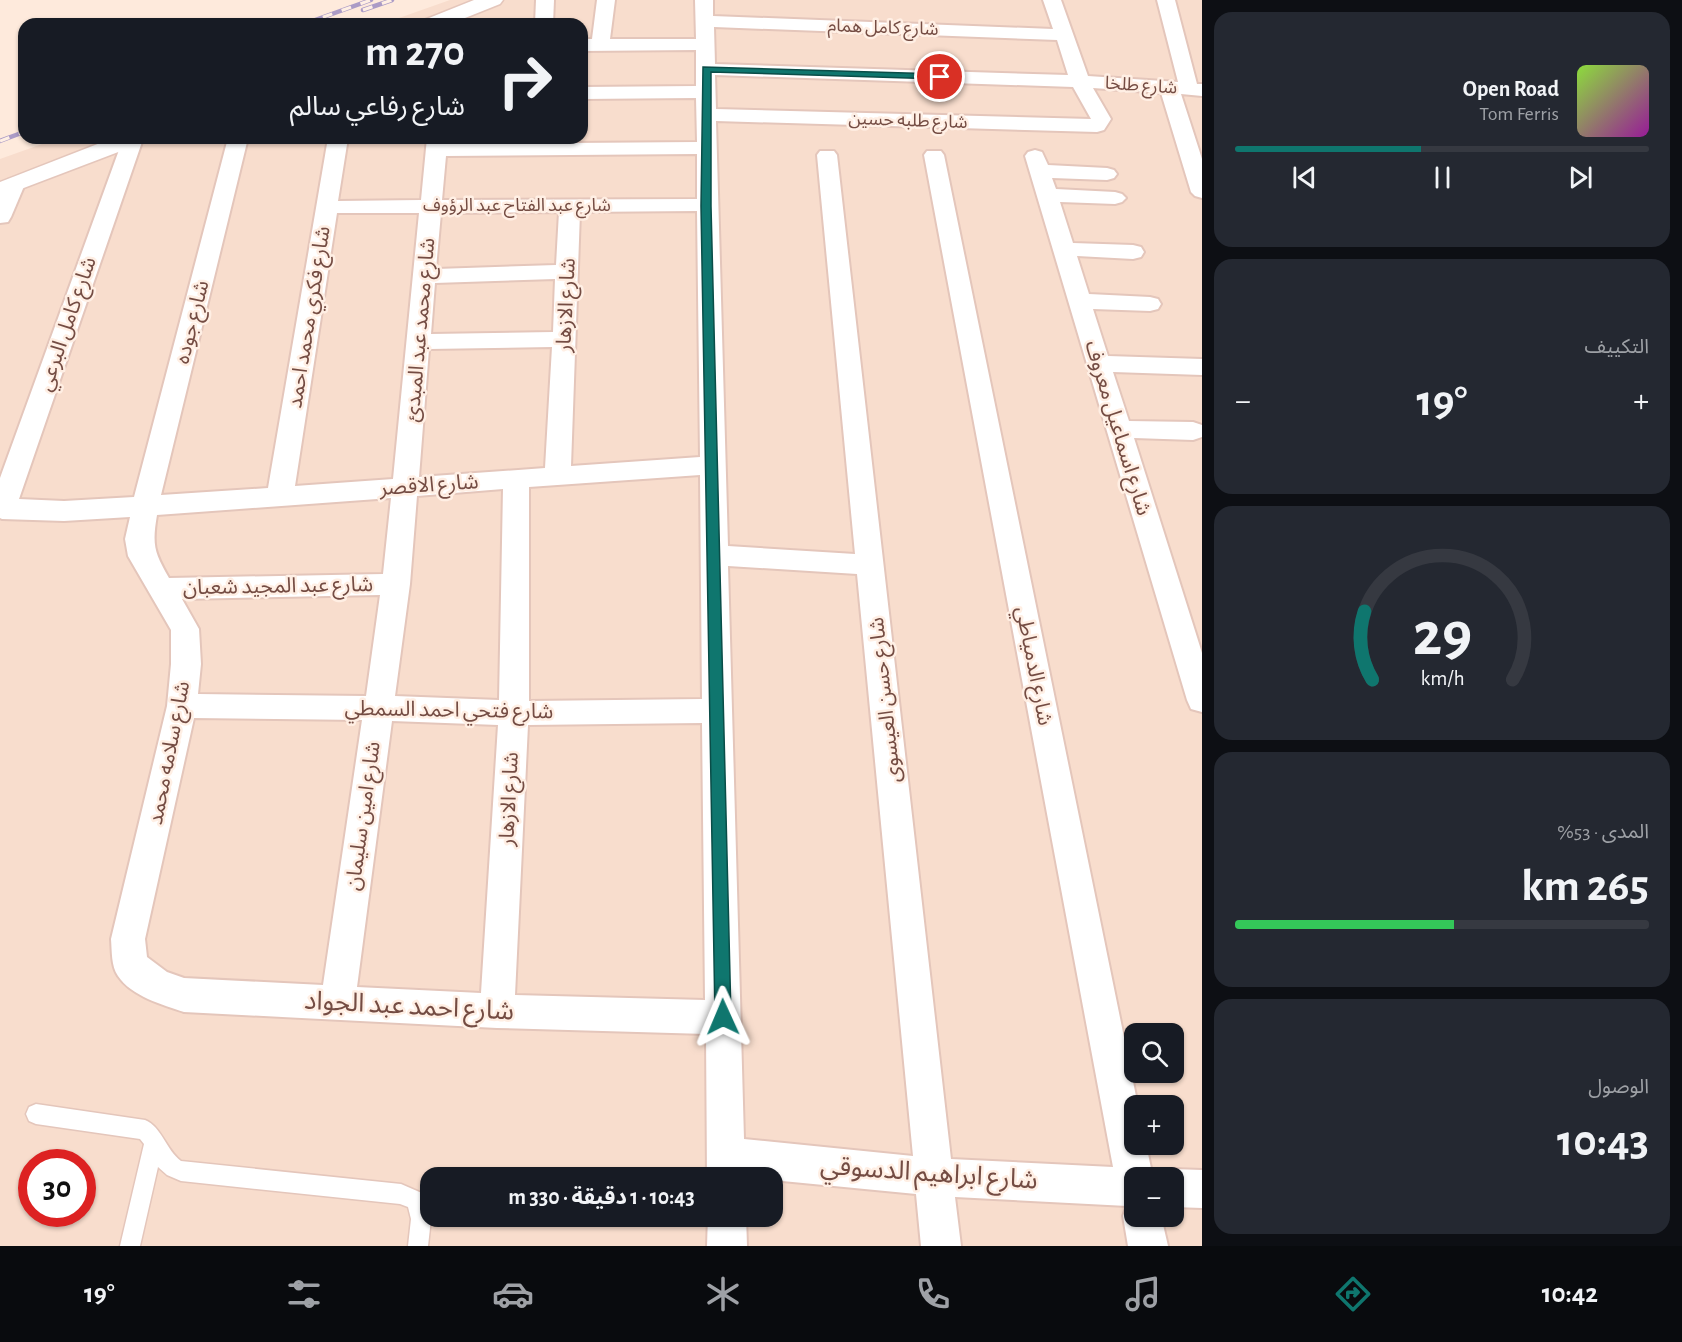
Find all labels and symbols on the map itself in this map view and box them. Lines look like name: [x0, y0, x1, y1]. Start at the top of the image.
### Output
street label: شارع كامل همام: [827, 17, 939, 43]
pin: [914, 51, 965, 102]
street label: شارع طلخا: [1104, 74, 1178, 101]
street label: شارع طلبه حسين: [848, 110, 968, 136]
street label: شارع عبد الفتاح عبد الرؤوف: [423, 197, 611, 219]
street label: شارع فكري محمد احمد: [284, 224, 339, 410]
street label: شارع محمد عبد المبدئ: [401, 237, 443, 423]
street label: شارع كامل البرعي: [34, 254, 104, 395]
street label: شارع الازهار: [553, 257, 583, 354]
street label: شارع جوده: [172, 278, 216, 367]
street label: شارع اسماعيل معروف: [1078, 338, 1155, 519]
street label: شارع الاقصر: [378, 471, 480, 503]
street label: شارع عبد المجيد شعبان: [183, 574, 373, 602]
street label: شارع الدمياطي: [1007, 605, 1056, 728]
street label: شارع حسن العيسوى: [866, 616, 908, 784]
street label: شارع سلامه محمد: [145, 679, 197, 827]
street label: شارع فتحي احمد السمطي: [344, 698, 554, 727]
street label: شارع امين سليمان: [342, 740, 388, 892]
street label: شارع الازهار: [496, 751, 526, 848]
position arrow: [691, 985, 755, 1049]
street label: شارع احمد عبد الجواد: [303, 988, 515, 1029]
speed limit sign: 30: [18, 1149, 96, 1227]
street label: شارع ابراهيم الدسوقي: [819, 1152, 1038, 1200]

